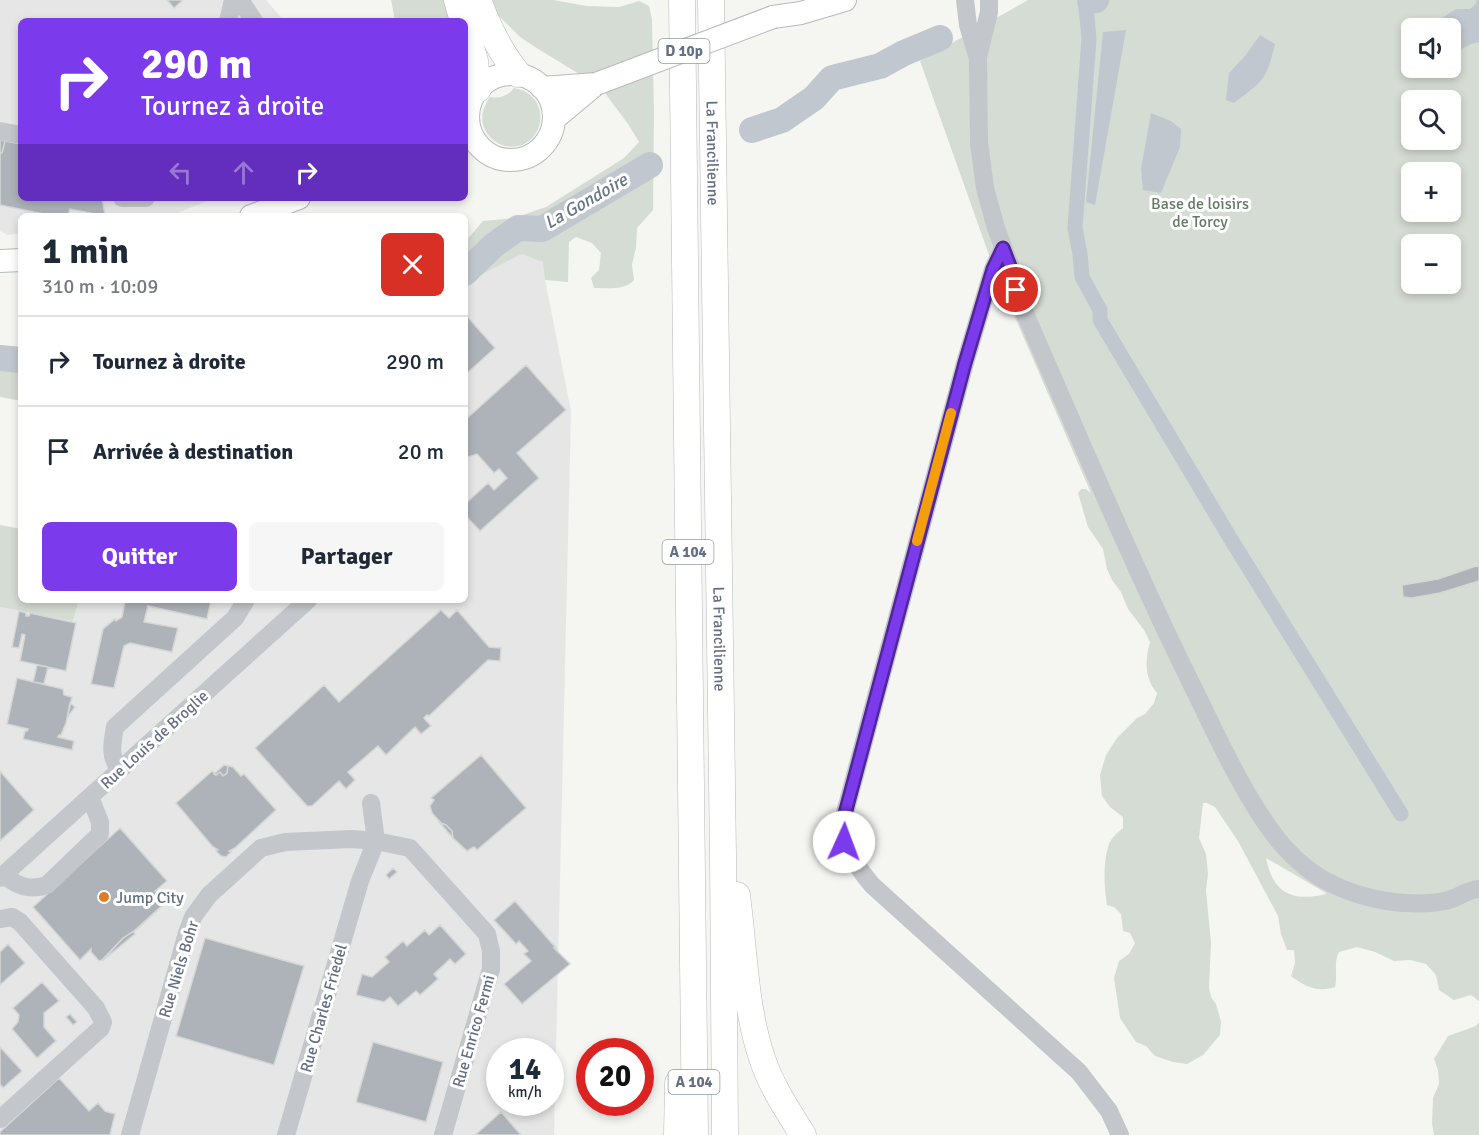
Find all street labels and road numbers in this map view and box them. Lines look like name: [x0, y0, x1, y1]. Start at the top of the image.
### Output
road number: D 10p: [658, 39, 710, 63]
street label: La Francilienne: [701, 100, 723, 206]
road number: A 104: [662, 540, 714, 564]
street label: La Francilienne: [708, 586, 730, 692]
street label: Rue Louis de Broglie: [97, 686, 213, 793]
street label: Rue Niels Bohr: [155, 918, 203, 1020]
street label: Rue Charles Friedel: [296, 941, 352, 1075]
street label: Rue Enrico Fermi: [448, 973, 500, 1090]
road number: A 104: [668, 1070, 720, 1094]

